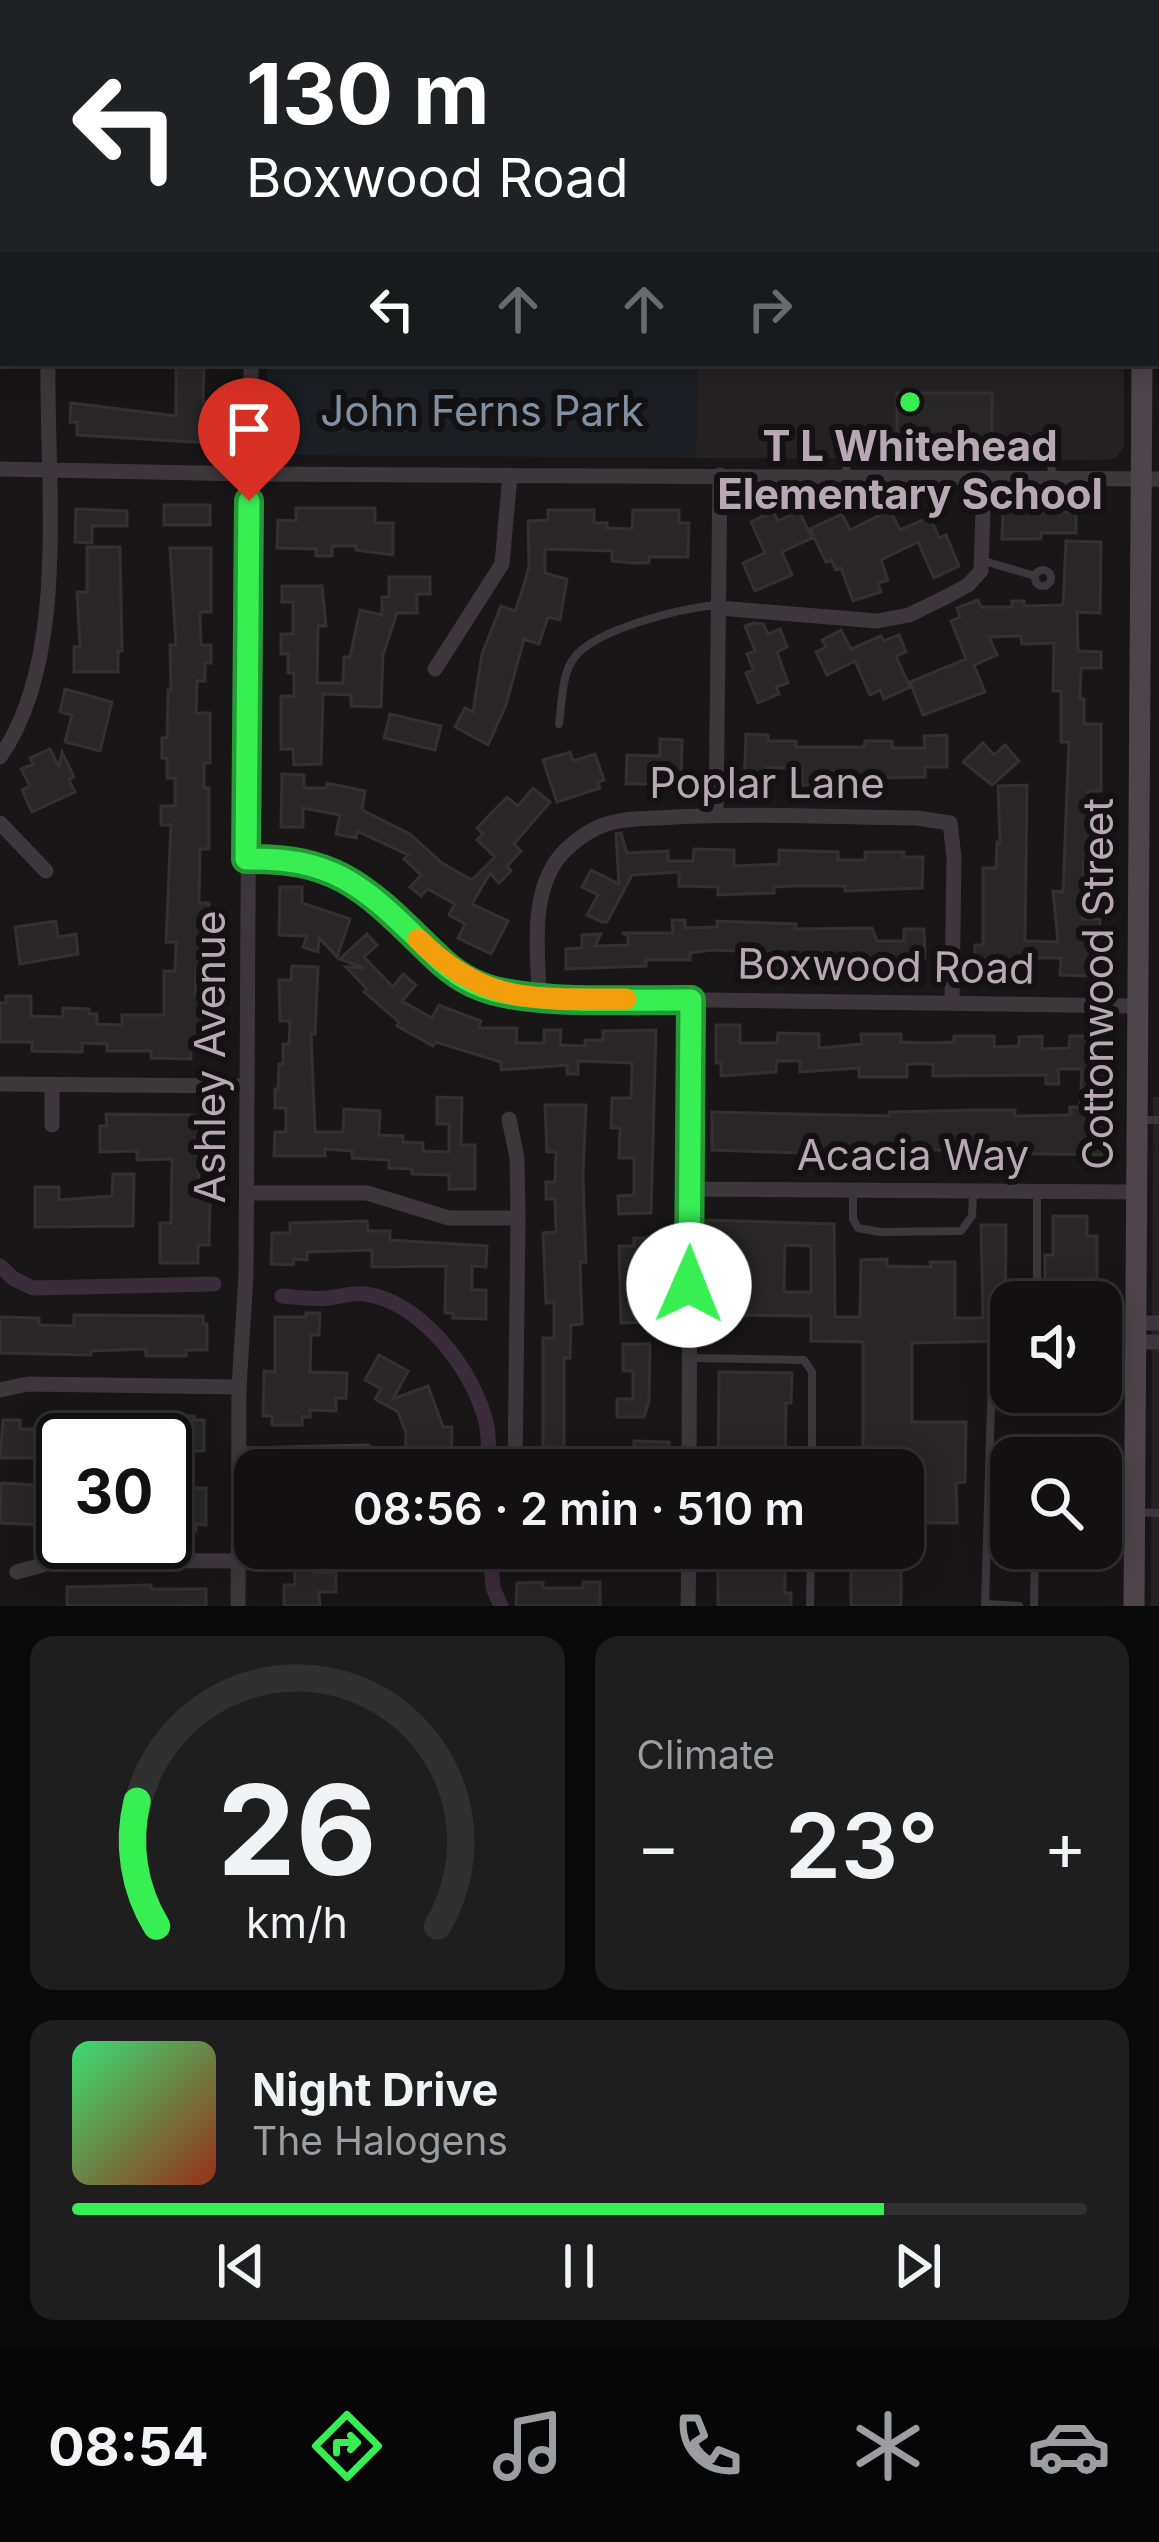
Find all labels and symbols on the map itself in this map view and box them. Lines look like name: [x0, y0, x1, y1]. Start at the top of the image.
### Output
pin: [198, 378, 300, 501]
park label: John Ferns Park: [320, 385, 644, 436]
marker: T L Whitehead Elementary School: [897, 389, 923, 415]
place label: T L Whitehead Elementary School: [717, 420, 1103, 519]
street label: Poplar Lane: [649, 757, 885, 808]
street label: Cottonwood Street: [1072, 798, 1123, 1170]
street label: Ashley Avenue: [184, 911, 235, 1203]
street label: Boxwood Road: [737, 937, 1035, 994]
street label: Acacia Way: [797, 1129, 1029, 1180]
position arrow: [626, 1222, 752, 1348]
speed limit sign: 30: [36, 1413, 192, 1569]

